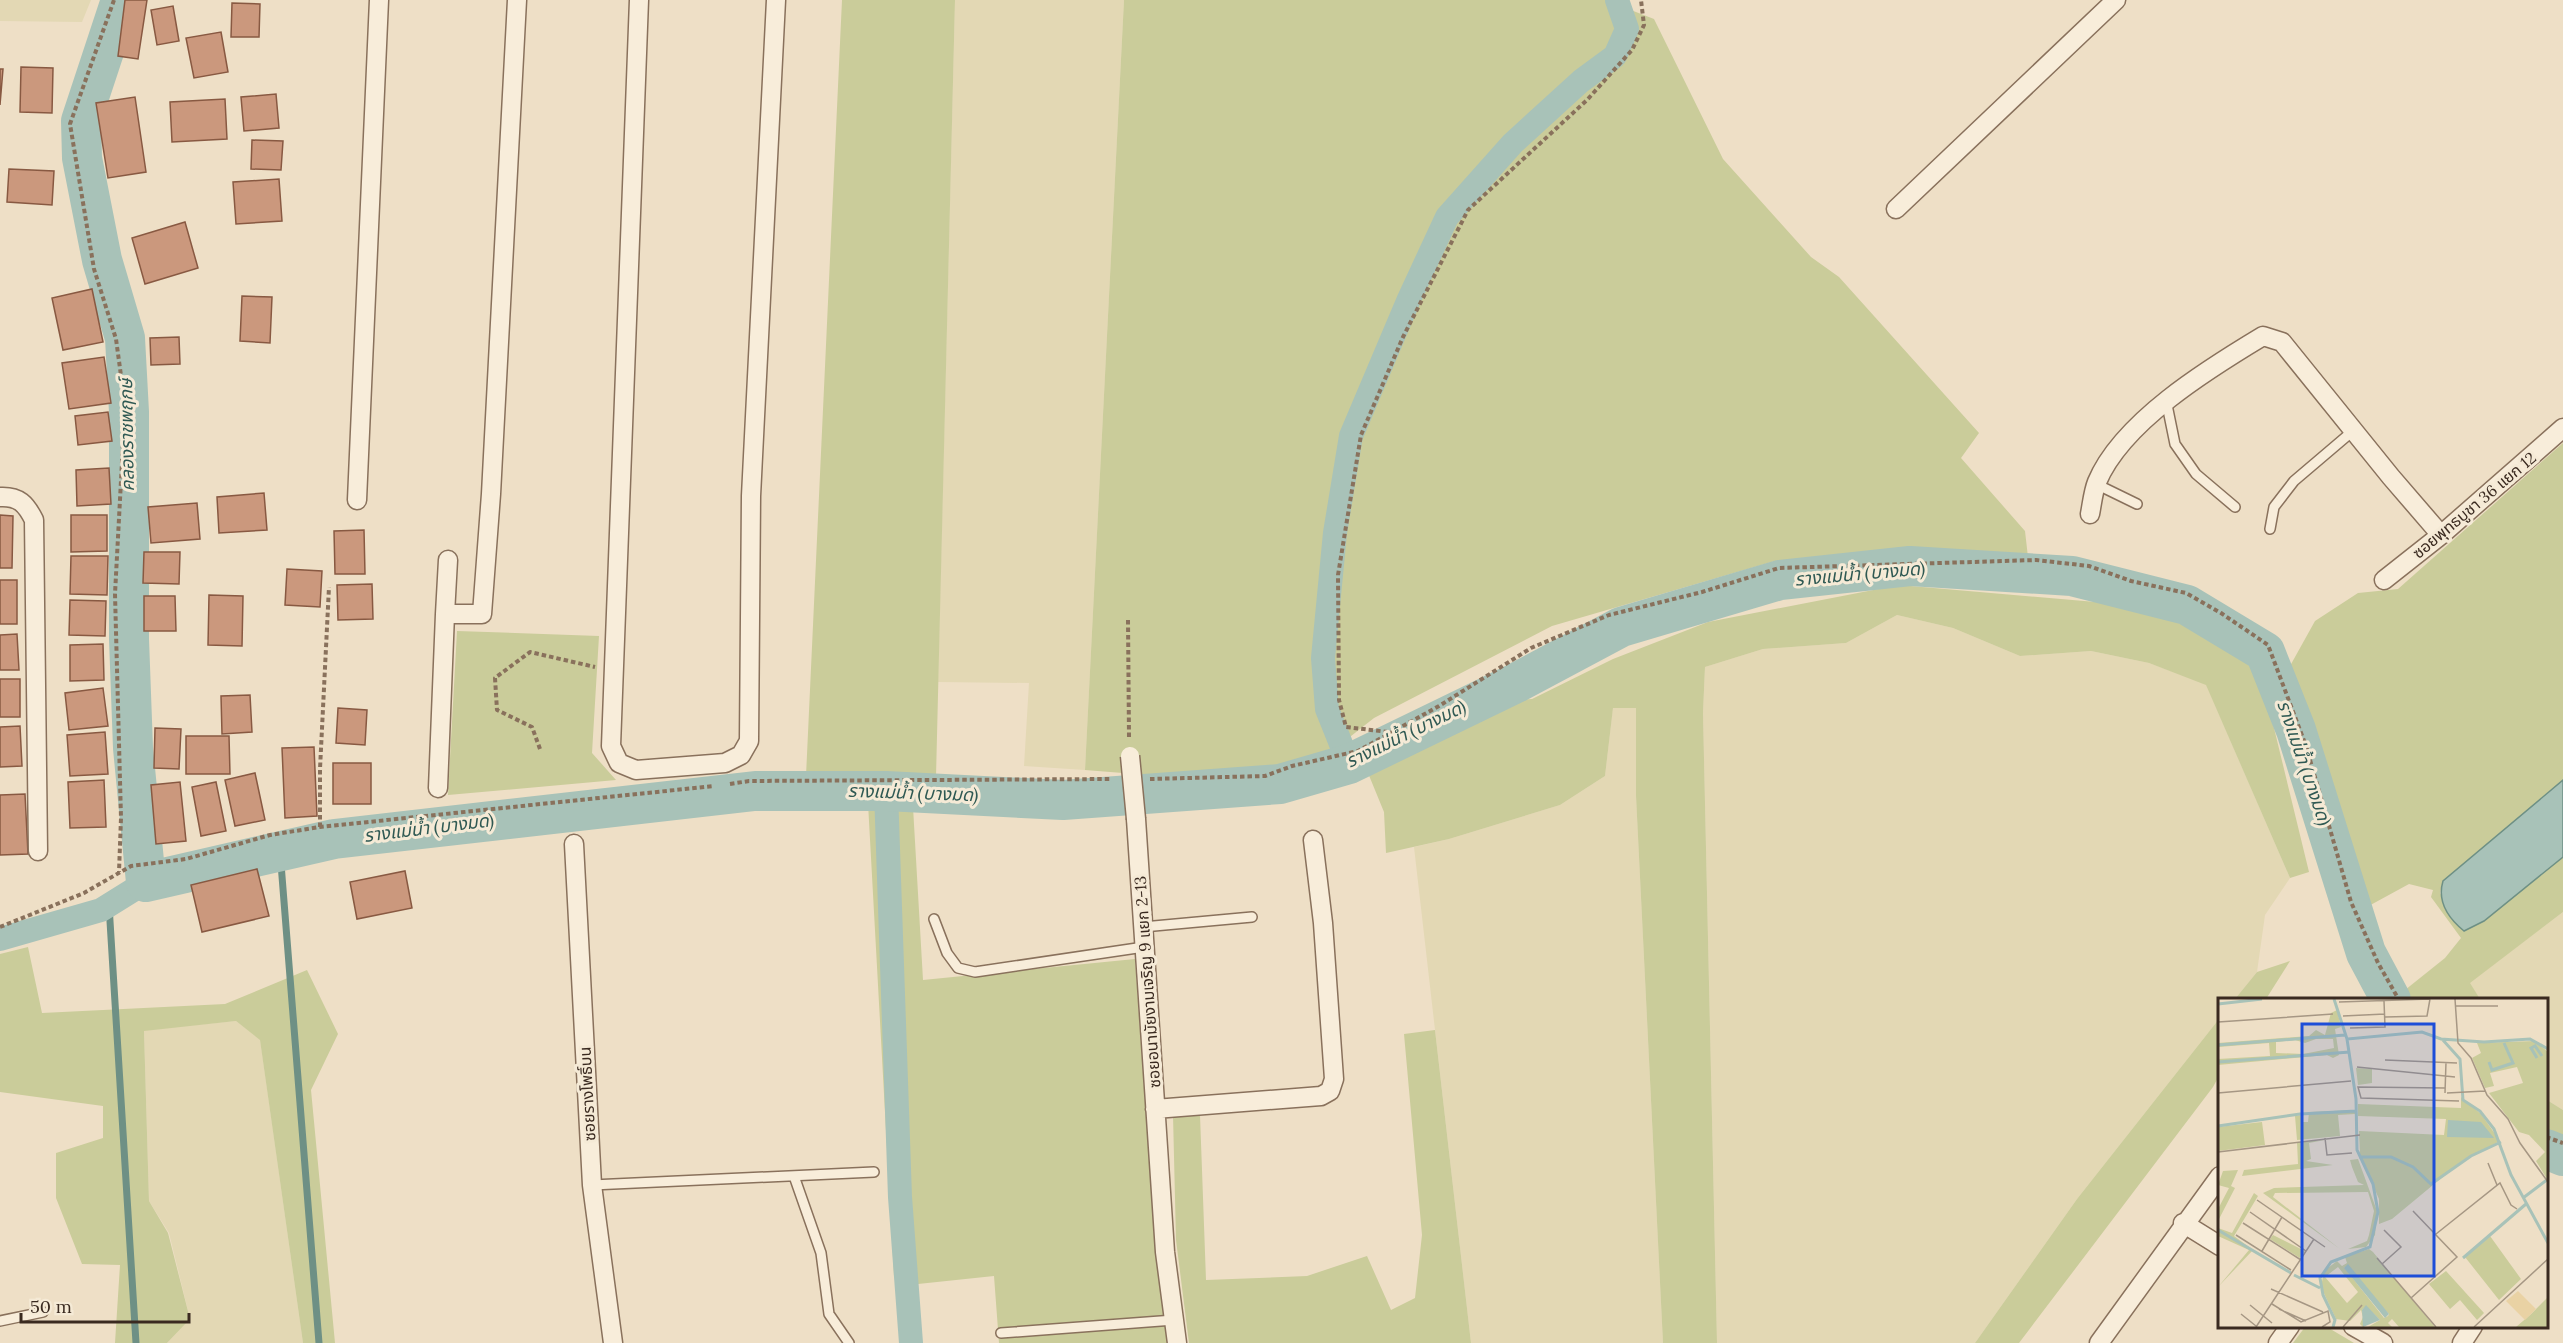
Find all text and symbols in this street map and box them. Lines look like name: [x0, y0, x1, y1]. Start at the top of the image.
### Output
water label: คลองราชพฤกษ์: [114, 376, 139, 492]
street label: ซอยพุทธบูชา 36 แยก 12: [2408, 448, 2540, 562]
water label: รางแม่น้ำ (บางมด): [1794, 555, 1926, 591]
water label: รางแม่น้ำ (บางมด): [1342, 694, 1470, 773]
water label: รางแม่น้ำ (บางมด): [2272, 697, 2338, 828]
water label: รางแม่น้ำ (บางมด): [847, 778, 979, 806]
water label: รางแม่น้ำ (บางมด): [362, 807, 495, 847]
street label: ซอยอนามัยงามเจริญ 9 แยก 2-13: [1130, 875, 1164, 1089]
inset map: [2218, 998, 2548, 1328]
street label: ซอยรางโพธิ์บน: [575, 1046, 599, 1142]
scale bar: [21, 1286, 189, 1324]
text: 50 m: [30, 1295, 72, 1318]

